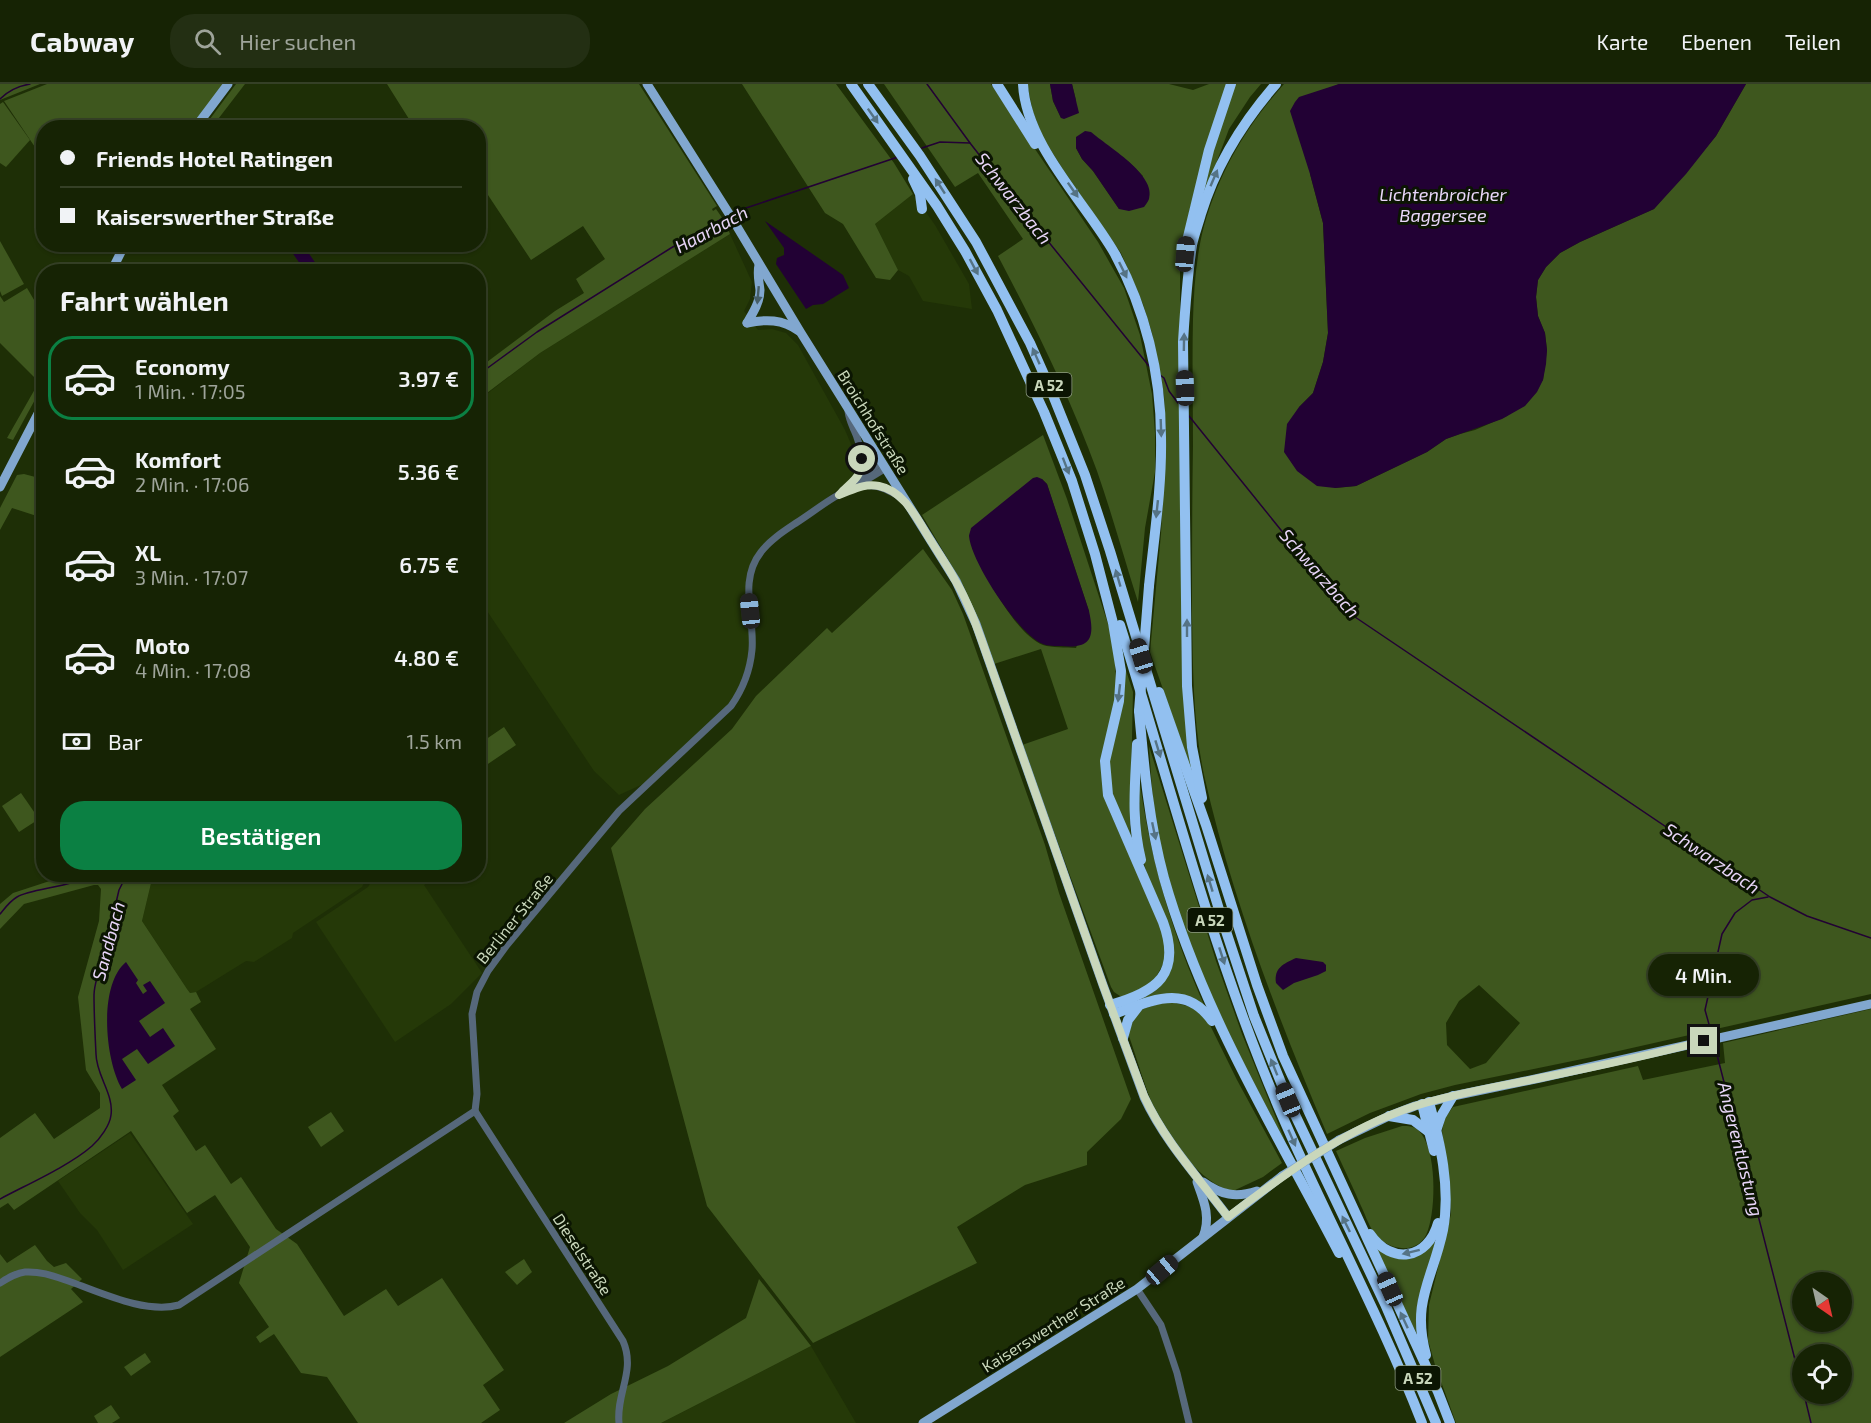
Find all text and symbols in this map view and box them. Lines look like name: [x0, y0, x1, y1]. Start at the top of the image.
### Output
search box: [170, 14, 590, 68]
text: Cabway: [30, 24, 134, 58]
icon: search: [191, 25, 224, 58]
text: Hier suchen: [239, 28, 356, 54]
text: Karte: [1597, 29, 1648, 54]
text: Ebenen: [1681, 29, 1752, 54]
text: Teilen: [1785, 29, 1841, 54]
one-way arrow: [867, 107, 879, 123]
text: Friends Hotel Ratingen: [96, 145, 333, 171]
water label: Schwarzbach: [971, 148, 1057, 248]
one-way arrow: [1210, 169, 1219, 187]
one-way arrow: [935, 178, 946, 194]
one-way arrow: [1067, 182, 1079, 198]
water label: Lichtenbroicher Baggersee: [1379, 183, 1508, 226]
water label: Haarbach: [671, 201, 751, 257]
text: Kaiserswerther Straße: [96, 203, 334, 229]
car: [1174, 235, 1196, 273]
one-way arrow: [969, 259, 979, 276]
one-way arrow: [1118, 261, 1127, 278]
text: Fahrt wählen: [60, 284, 229, 316]
one-way arrow: [753, 286, 763, 305]
one-way arrow: [1179, 332, 1189, 351]
one-way arrow: [1031, 348, 1040, 365]
icon: car: [63, 351, 117, 405]
text: Economy: [135, 353, 230, 379]
text: 3.97 €: [398, 365, 459, 391]
street label: Broichhofstraße: [834, 366, 914, 478]
car: [1175, 370, 1195, 406]
road number: A 52: [1026, 373, 1072, 397]
text: 1 Min. · 17:05: [135, 379, 245, 403]
one-way arrow: [1156, 419, 1166, 438]
icon: car: [63, 444, 117, 498]
route start: [848, 445, 875, 472]
text: Komfort: [135, 446, 221, 472]
one-way arrow: [1061, 457, 1071, 475]
text: 5.36 €: [398, 458, 459, 484]
text: 2 Min. · 17:06: [135, 472, 249, 496]
one-way arrow: [1152, 500, 1162, 519]
water label: Schwarzbach: [1275, 524, 1365, 622]
icon: car: [63, 537, 117, 591]
text: XL: [135, 539, 161, 565]
text: 6.75 €: [399, 551, 459, 577]
text: 3 Min. · 17:07: [135, 565, 248, 589]
one-way arrow: [1113, 569, 1122, 587]
car: [739, 592, 761, 630]
one-way arrow: [1182, 618, 1192, 637]
icon: car: [63, 630, 117, 684]
text: Moto: [135, 632, 190, 658]
car: [1127, 636, 1155, 676]
text: 4.80 €: [394, 644, 459, 670]
text: 4 Min. · 17:08: [135, 658, 251, 682]
one-way arrow: [1115, 684, 1124, 703]
icon: cash: [60, 725, 93, 758]
text: Bar: [108, 728, 143, 754]
text: 1.5 km: [407, 729, 462, 753]
one-way arrow: [1154, 741, 1163, 759]
button: Bestätigen: [60, 801, 462, 870]
water label: Schwarzbach: [1660, 818, 1764, 898]
one-way arrow: [1149, 822, 1159, 841]
street label: Berliner Straße: [472, 869, 556, 967]
one-way arrow: [1205, 874, 1214, 892]
water label: Sandbach: [87, 899, 129, 983]
road number: A 52: [1188, 908, 1232, 932]
one-way arrow: [1217, 947, 1227, 965]
callout: 4 Min.: [1648, 954, 1760, 996]
text: 4 Min.: [1675, 963, 1732, 987]
route end: [1690, 1027, 1717, 1054]
one-way arrow: [1269, 1058, 1278, 1076]
water label: Angerentlastung: [1713, 1078, 1768, 1219]
car: [1273, 1080, 1303, 1120]
one-way arrow: [1287, 1129, 1297, 1147]
street label: Dieselstraße: [550, 1210, 616, 1298]
one-way arrow: [1342, 1215, 1351, 1232]
one-way arrow: [1402, 1247, 1420, 1257]
car: [1142, 1252, 1182, 1288]
car: [1374, 1269, 1406, 1309]
street label: Kaiserswerther Straße: [978, 1272, 1128, 1376]
north arrow: [1792, 1272, 1852, 1332]
map controls: [1792, 1272, 1852, 1404]
one-way arrow: [1400, 1312, 1409, 1329]
button: locate: [1792, 1344, 1852, 1404]
road number: A 52: [1396, 1366, 1440, 1390]

